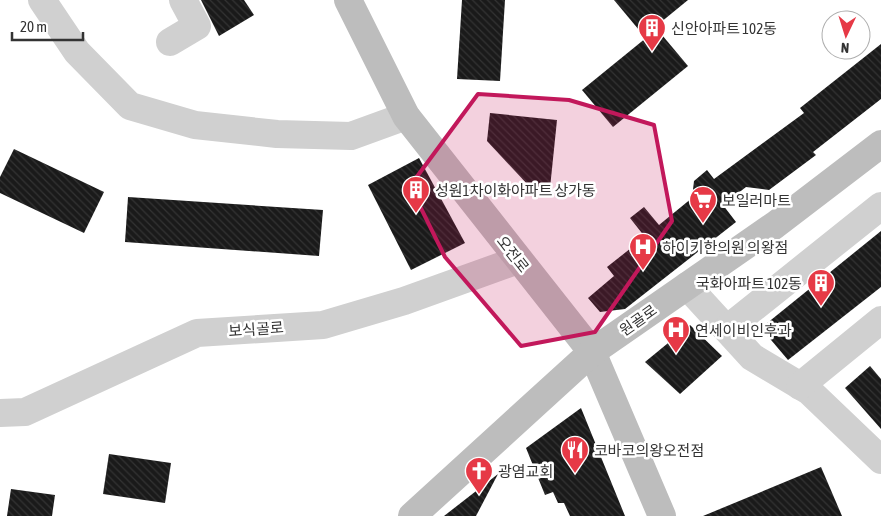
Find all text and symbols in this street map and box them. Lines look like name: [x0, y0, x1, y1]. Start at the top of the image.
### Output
scale bar: [12, 10, 84, 42]
north arrow: [821, 10, 871, 60]
building icon: 신안아파트 102동: [637, 13, 667, 52]
text: 20 m: [20, 18, 47, 35]
place label: 신안아파트 102동: [671, 20, 777, 37]
text: N: [840, 40, 850, 56]
building icon: 성원1차이화아파트 상가동: [401, 175, 431, 214]
place label: 성원1차이화아파트 상가동: [435, 182, 596, 199]
supermarket icon: 보일러마트: [688, 185, 718, 224]
place label: 보일러마트: [722, 192, 791, 209]
street label: 오전로: [494, 232, 532, 276]
hospital icon: 하이키한의원 의왕점: [628, 232, 658, 271]
place label: 하이키한의원 의왕점: [662, 239, 788, 256]
building icon: 국화아파트 102동: [806, 268, 836, 307]
place label: 국화아파트 102동: [696, 275, 802, 292]
street label: 원골로: [616, 301, 660, 339]
hospital icon: 연세이비인후과: [661, 315, 691, 354]
street label: 보식골로: [228, 319, 284, 339]
place label: 연세이비인후과: [695, 322, 792, 339]
restaurant icon: 코바코의왕오전점: [560, 435, 590, 474]
place label: 코바코의왕오전점: [594, 442, 704, 459]
church icon: 광염교회: [464, 456, 494, 495]
place label: 광염교회: [498, 463, 553, 480]

